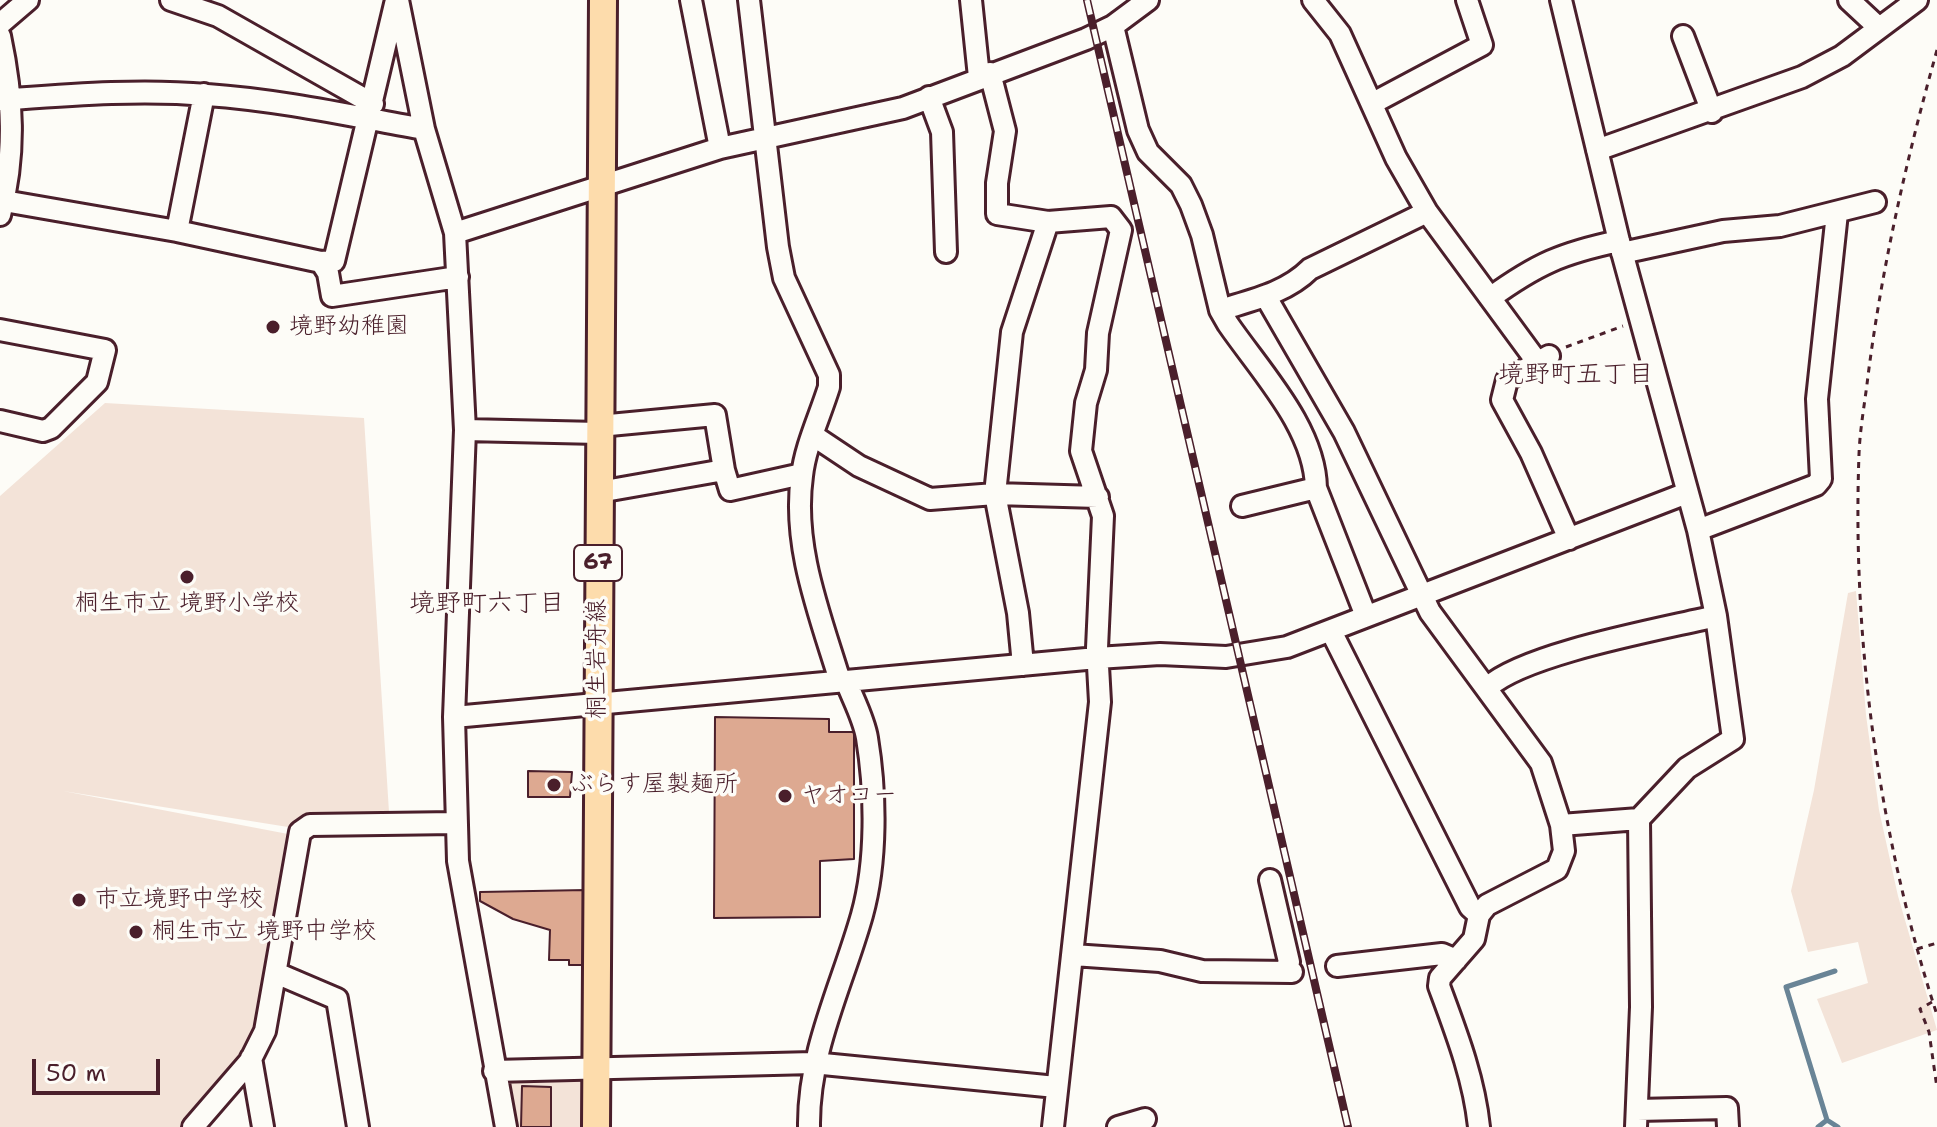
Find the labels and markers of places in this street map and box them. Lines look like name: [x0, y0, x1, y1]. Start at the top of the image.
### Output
place label: 境野幼稚園: [289, 313, 409, 341]
marker: 境野幼稚園: [264, 318, 282, 336]
marker: 桐生市立 境野小学校: [178, 568, 196, 586]
place label: 桐生市立 境野小学校: [75, 590, 299, 618]
place label: ぶらす屋製麺所: [570, 771, 738, 799]
marker: ぶらす屋製麺所: [545, 776, 563, 794]
place label: ヤオコー: [801, 782, 897, 810]
marker: ヤオコー: [776, 787, 794, 805]
place label: 市立境野中学校: [95, 886, 263, 914]
marker: 市立境野中学校: [70, 891, 88, 909]
place label: 桐生市立 境野中学校: [152, 918, 376, 946]
marker: 桐生市立 境野中学校: [127, 923, 145, 941]

